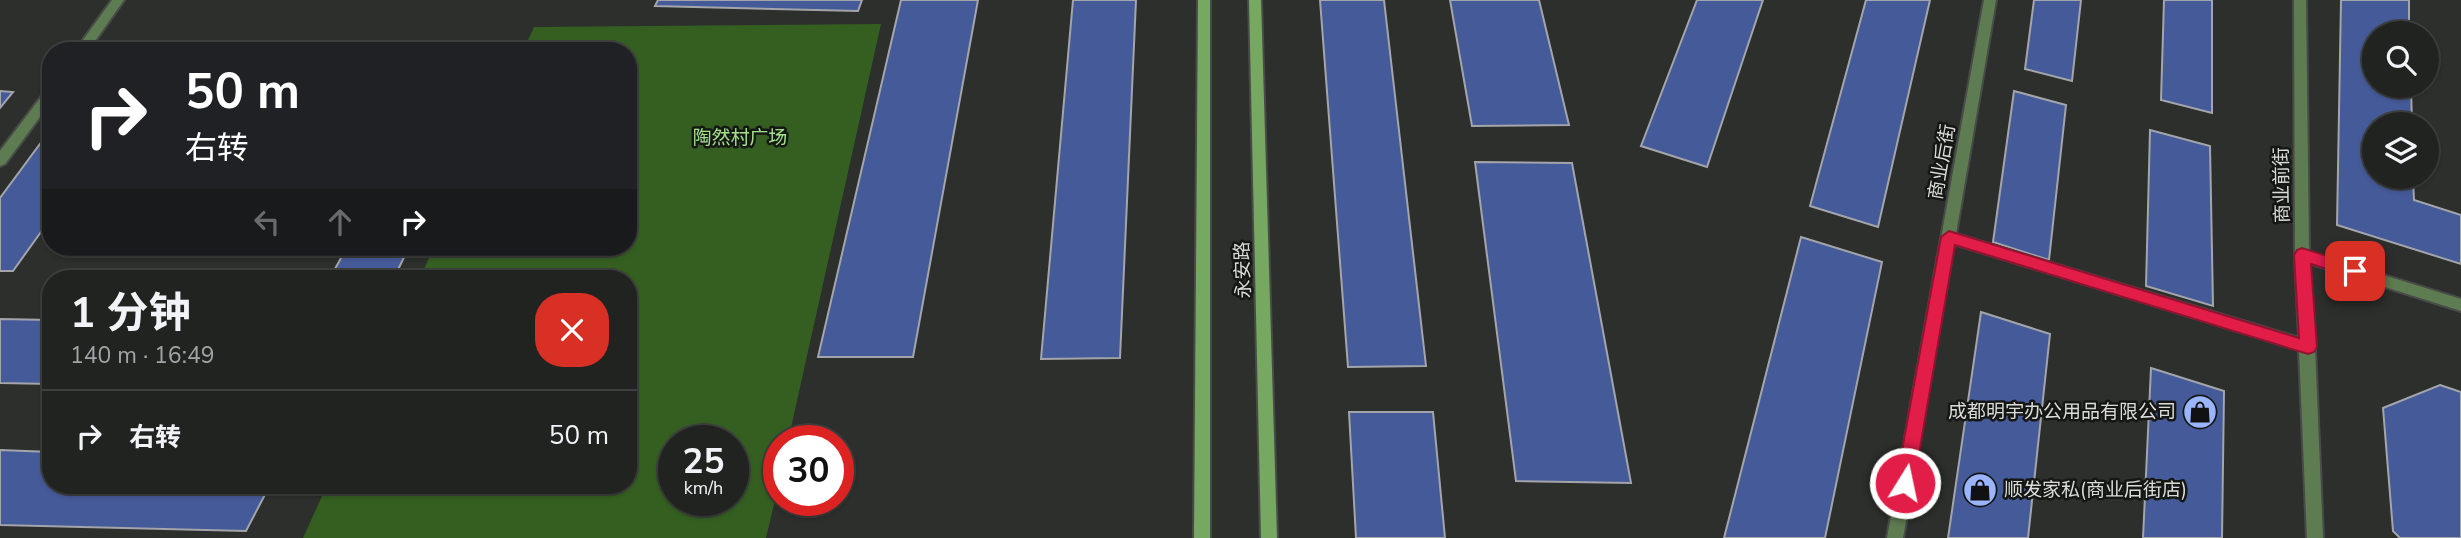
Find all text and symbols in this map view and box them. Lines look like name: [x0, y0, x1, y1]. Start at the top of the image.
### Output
map controls: [2362, 21, 2439, 189]
button: search: [2362, 21, 2439, 98]
text: 50 m: [185, 58, 300, 125]
icon: right: [70, 70, 161, 161]
button: layers: [2362, 112, 2439, 189]
street label: 商业后街: [1923, 122, 1961, 202]
park label: 陶然村广场: [692, 125, 788, 151]
text: 右转: [185, 127, 249, 170]
street label: 商业前街: [2268, 147, 2296, 223]
icon: left: [248, 203, 286, 241]
icon: ahead: [321, 203, 359, 241]
icon: right: [394, 203, 432, 241]
street label: 永安路: [1229, 241, 1257, 299]
pin: [2325, 241, 2385, 301]
icon: arrive: [2336, 252, 2374, 290]
text: 1 分钟: [70, 285, 191, 342]
button: close: [535, 293, 609, 367]
text: 140 m · 16:49: [70, 340, 215, 371]
shop icon: 成都明宇办公用品有限公司: [2181, 393, 2219, 431]
place label: 成都明宇办公用品有限公司: [1948, 399, 2176, 425]
icon: right: [70, 417, 108, 455]
text: 50 m: [549, 418, 609, 453]
text: 右转: [129, 420, 181, 455]
speed limit sign: 30: [763, 425, 854, 516]
text: 25: [682, 438, 725, 485]
position arrow: [1868, 446, 1942, 520]
shop icon: 顺发家私(商业后街店): [1961, 471, 1999, 509]
text: km/h: [684, 476, 723, 500]
place label: 顺发家私(商业后街店): [2004, 477, 2187, 503]

